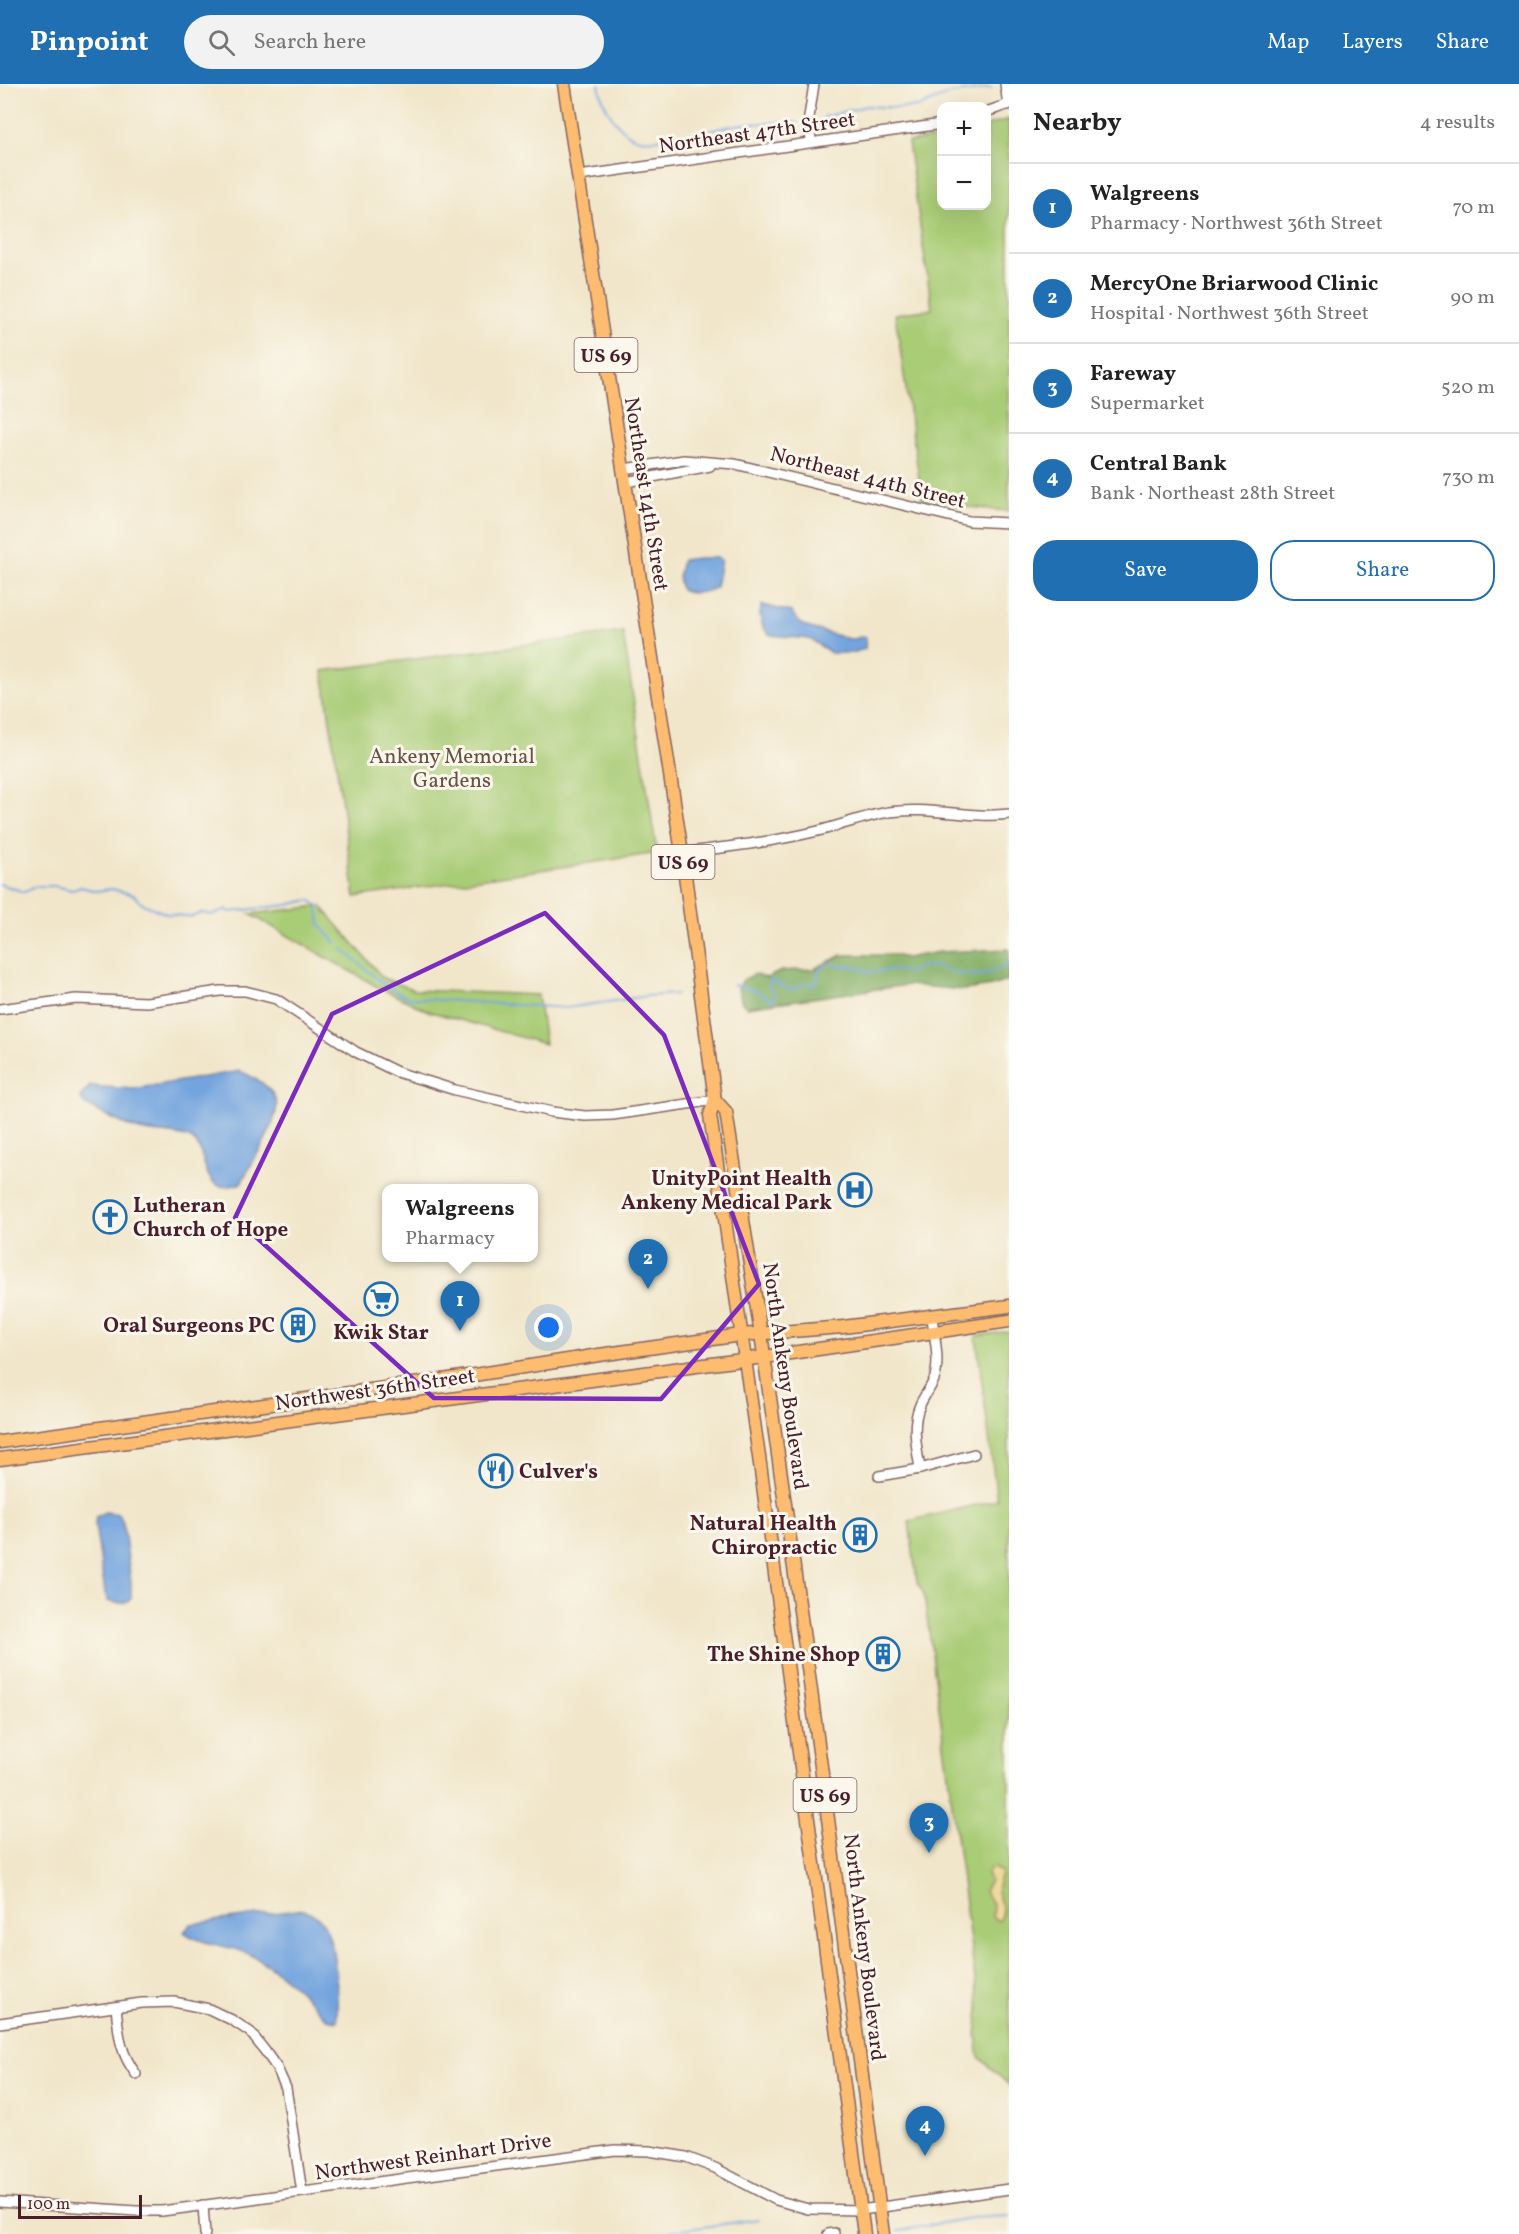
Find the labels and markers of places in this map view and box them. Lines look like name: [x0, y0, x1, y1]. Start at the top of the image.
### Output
place label: UnityPoint Health Ankeny Medical Park: [621, 1165, 832, 1218]
hospital icon: UnityPoint Health Ankeny Medical Park: [837, 1172, 873, 1208]
place label: Lutheran Church of Hope: [133, 1192, 288, 1245]
church icon: Lutheran Church of Hope: [92, 1199, 128, 1235]
pin: 2: [628, 1240, 668, 1289]
supermarket icon: Kwik Star: [363, 1281, 399, 1317]
pin: 1: [440, 1282, 480, 1331]
building icon: Oral Surgeons PC: [280, 1307, 316, 1343]
place label: Oral Surgeons PC: [103, 1312, 275, 1341]
place label: Kwik Star: [333, 1319, 429, 1348]
restaurant icon: Culver's: [478, 1453, 514, 1489]
place label: Culver's: [519, 1458, 598, 1487]
place label: Natural Health Chiropractic: [690, 1510, 837, 1563]
building icon: Natural Health Chiropractic: [842, 1517, 878, 1553]
building icon: The Shine Shop: [865, 1636, 901, 1672]
place label: The Shine Shop: [707, 1641, 860, 1670]
pin: 3: [910, 1804, 948, 1853]
pin: 4: [906, 2106, 944, 2156]

